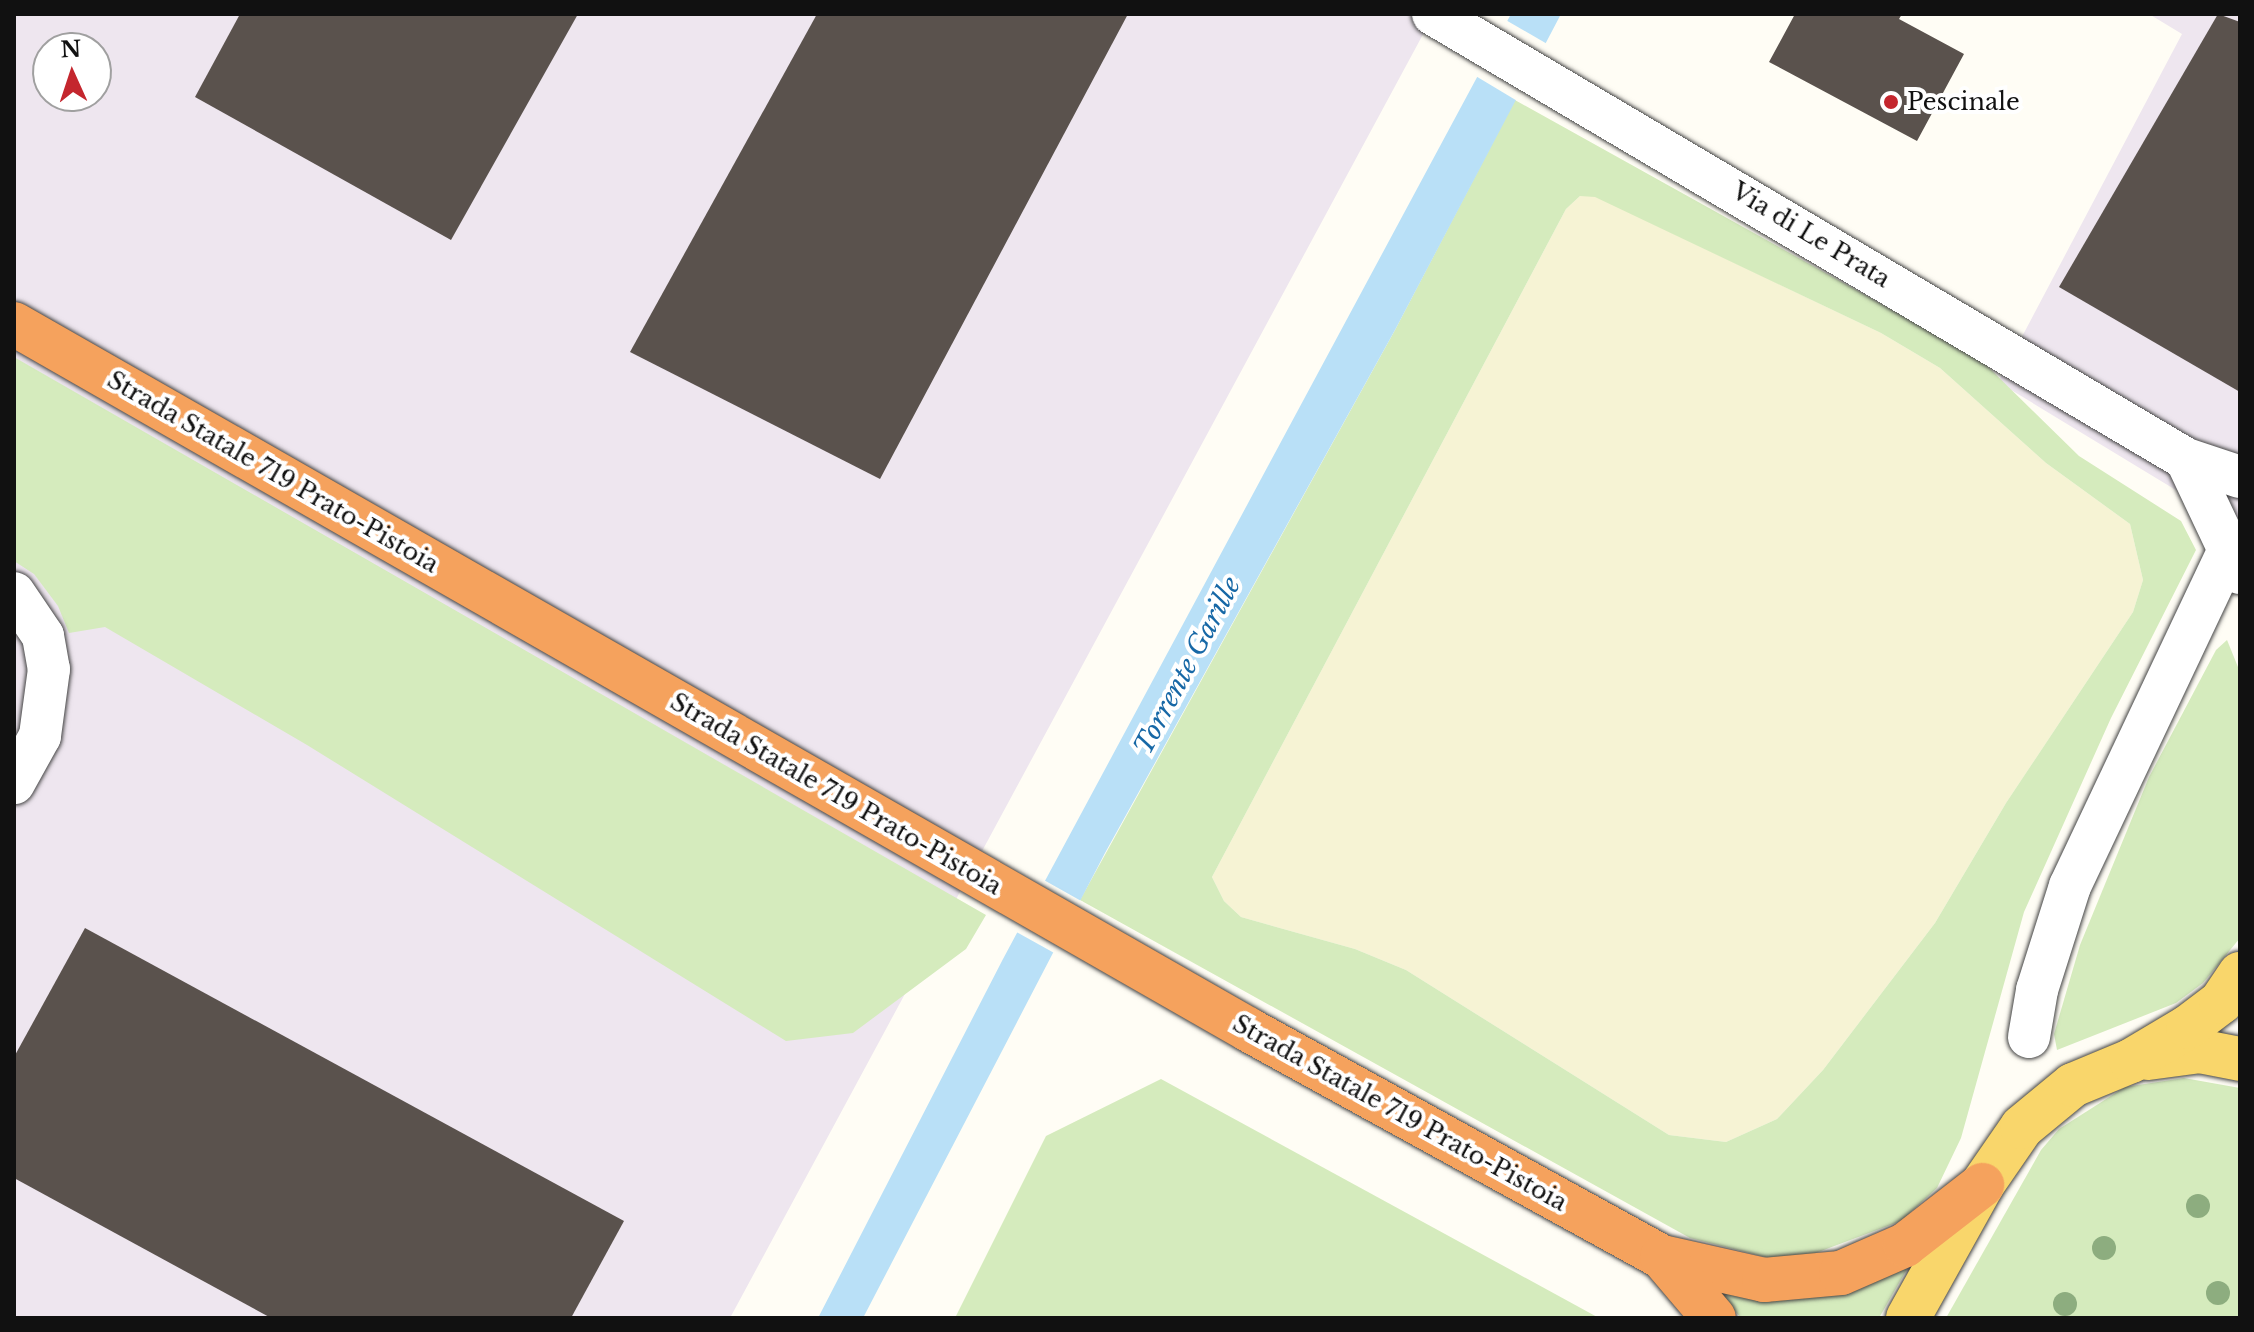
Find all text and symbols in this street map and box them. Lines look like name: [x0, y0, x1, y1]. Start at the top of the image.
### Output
north arrow: [32, 32, 112, 112]
text: N: [60, 36, 82, 64]
place label: Pescinale: [1907, 88, 2020, 116]
marker: Pescinale: [1882, 93, 1900, 111]
street label: Via di Le Prata: [1726, 176, 1896, 294]
street label: Strada Statale 719 Prato-Pistoia: [102, 365, 444, 579]
water label: Torrente Garille: [1128, 572, 1248, 760]
street label: Strada Statale 719 Prato-Pistoia: [665, 687, 1007, 901]
street label: Strada Statale 719 Prato-Pistoia: [1228, 1009, 1572, 1217]

